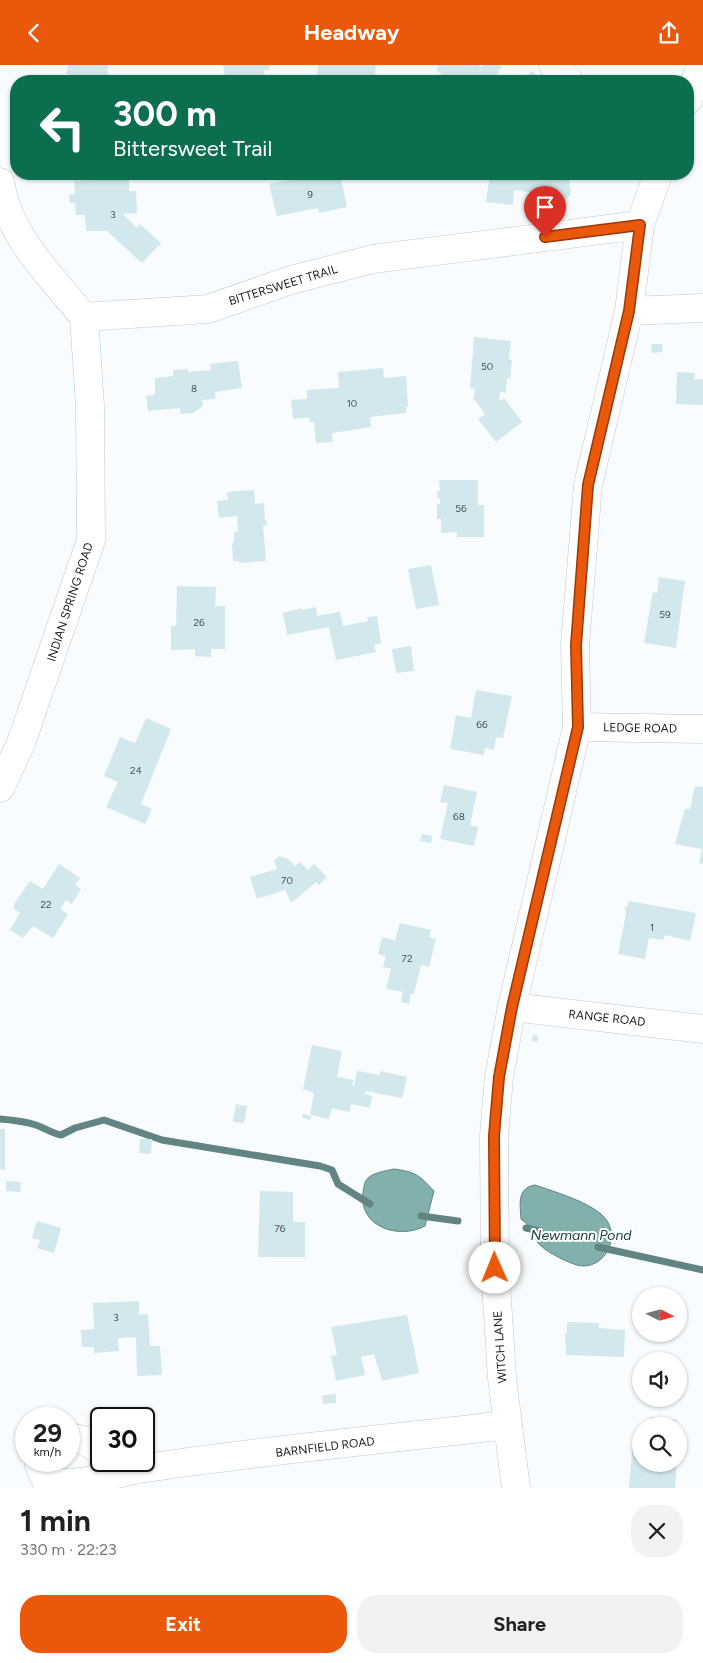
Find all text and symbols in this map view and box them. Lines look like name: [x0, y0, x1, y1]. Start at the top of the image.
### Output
icon: back: [20, 19, 48, 47]
text: Headway: [304, 19, 399, 46]
icon: share: [655, 19, 683, 47]
text: 300 m: [113, 93, 217, 135]
icon: left: [30, 95, 95, 160]
text: Bittersweet Trail: [113, 135, 272, 162]
pin: [524, 186, 566, 237]
house number: 9: [307, 188, 313, 201]
icon: arrive: [531, 193, 559, 221]
house number: 3: [110, 208, 116, 221]
street label: BITTERSWEET TRAIL: [227, 262, 340, 308]
house number: 50: [481, 360, 493, 373]
house number: 8: [191, 382, 197, 395]
house number: 10: [347, 397, 357, 410]
house number: 56: [455, 502, 467, 515]
street label: INDIAN SPRING ROAD: [44, 541, 96, 663]
house number: 59: [659, 608, 671, 621]
house number: 26: [193, 616, 205, 629]
house number: 66: [476, 718, 488, 731]
street label: LEDGE ROAD: [603, 720, 677, 736]
house number: 24: [130, 764, 142, 777]
house number: 68: [453, 810, 465, 823]
house number: 70: [281, 874, 293, 887]
house number: 22: [40, 898, 52, 911]
house number: 1: [650, 921, 654, 934]
house number: 72: [402, 952, 412, 965]
street label: RANGE ROAD: [568, 1007, 646, 1029]
house number: 76: [274, 1222, 286, 1235]
water label: Newmann Pond: [531, 1227, 632, 1244]
position arrow: [468, 1241, 520, 1293]
north arrow: [632, 1287, 688, 1343]
map controls: [632, 1287, 687, 1472]
street label: WITCH LANE: [490, 1310, 510, 1384]
house number: 3: [113, 1311, 119, 1324]
button: sound: [632, 1352, 687, 1407]
speed limit sign: 30: [90, 1407, 155, 1472]
button: search: [632, 1417, 687, 1472]
text: 29: [33, 1418, 62, 1448]
street label: BARNFIELD ROAD: [275, 1434, 375, 1460]
text: km/h: [34, 1445, 61, 1459]
text: 1 min: [20, 1502, 91, 1539]
button: close: [631, 1505, 683, 1557]
text: 330 m · 22:23: [20, 1540, 117, 1559]
button: Exit: [20, 1595, 347, 1653]
button: Share: [357, 1595, 683, 1653]

